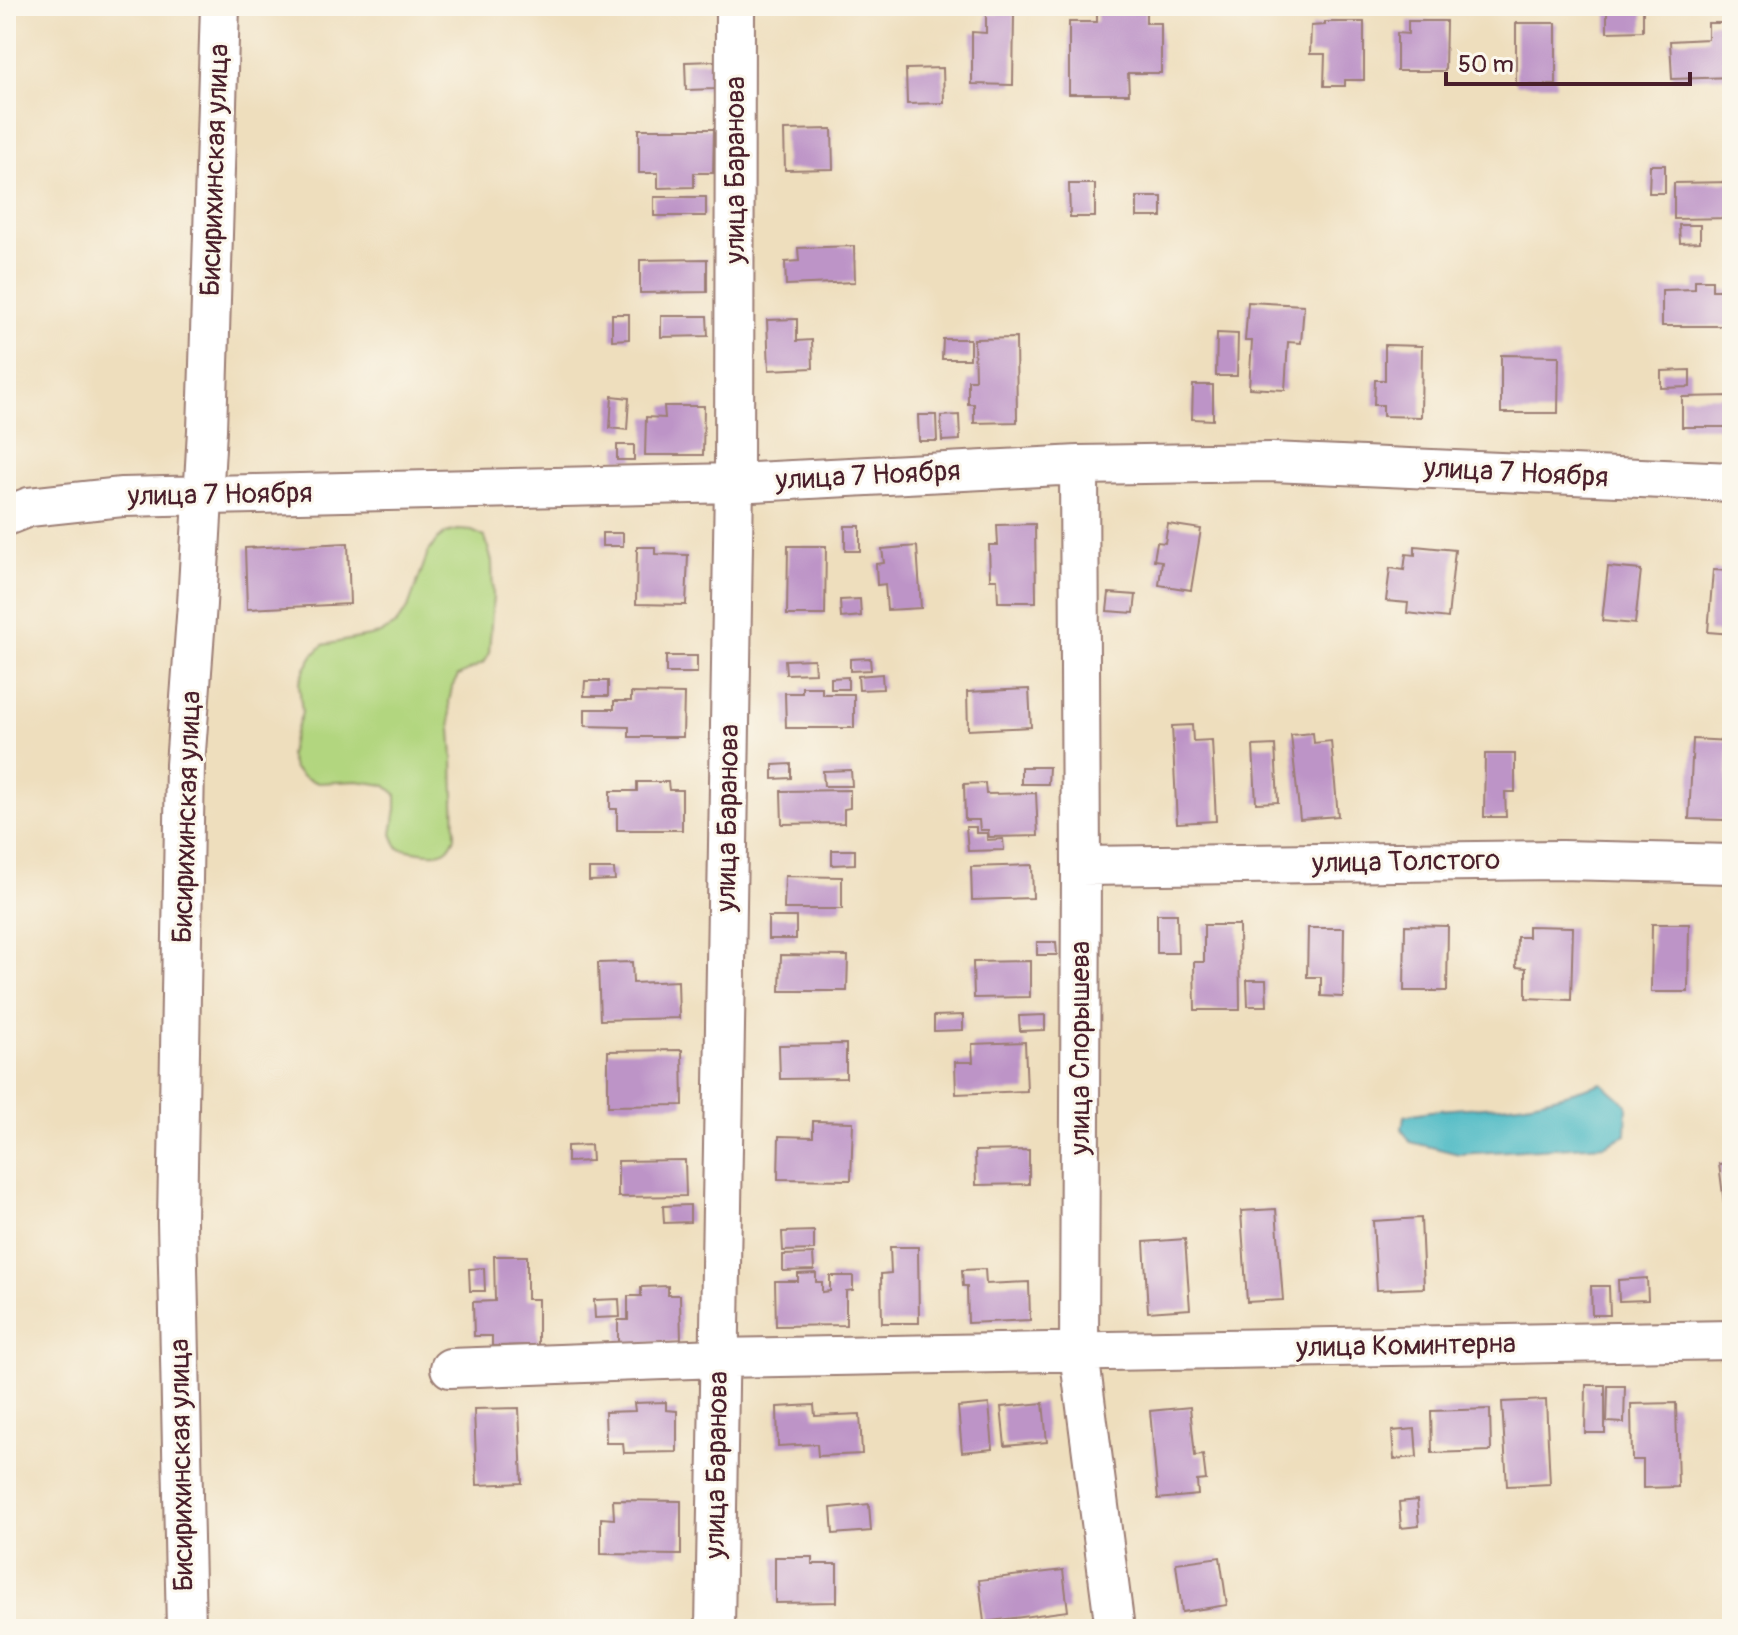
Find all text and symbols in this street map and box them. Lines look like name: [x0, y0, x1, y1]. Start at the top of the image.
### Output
scale bar: [1446, 36, 1690, 86]
street label: Бисирихинская улица: [193, 43, 237, 297]
text: 50 m: [1458, 50, 1514, 79]
street label: улица Баранова: [718, 76, 753, 265]
street label: улица 7 Ноября: [1422, 451, 1609, 495]
street label: улица 7 Ноября: [774, 454, 961, 498]
street label: улица 7 Ноября: [126, 476, 313, 514]
street label: Бисирихинская улица: [165, 690, 209, 944]
street label: улица Баранова: [709, 724, 747, 913]
street label: улица Толстого: [1310, 843, 1501, 881]
street label: улица Спорышева: [1063, 941, 1098, 1156]
street label: улица Коминтерна: [1295, 1327, 1516, 1365]
street label: Бисирихинская улица: [162, 1338, 202, 1592]
street label: улица Баранова: [698, 1371, 736, 1560]

